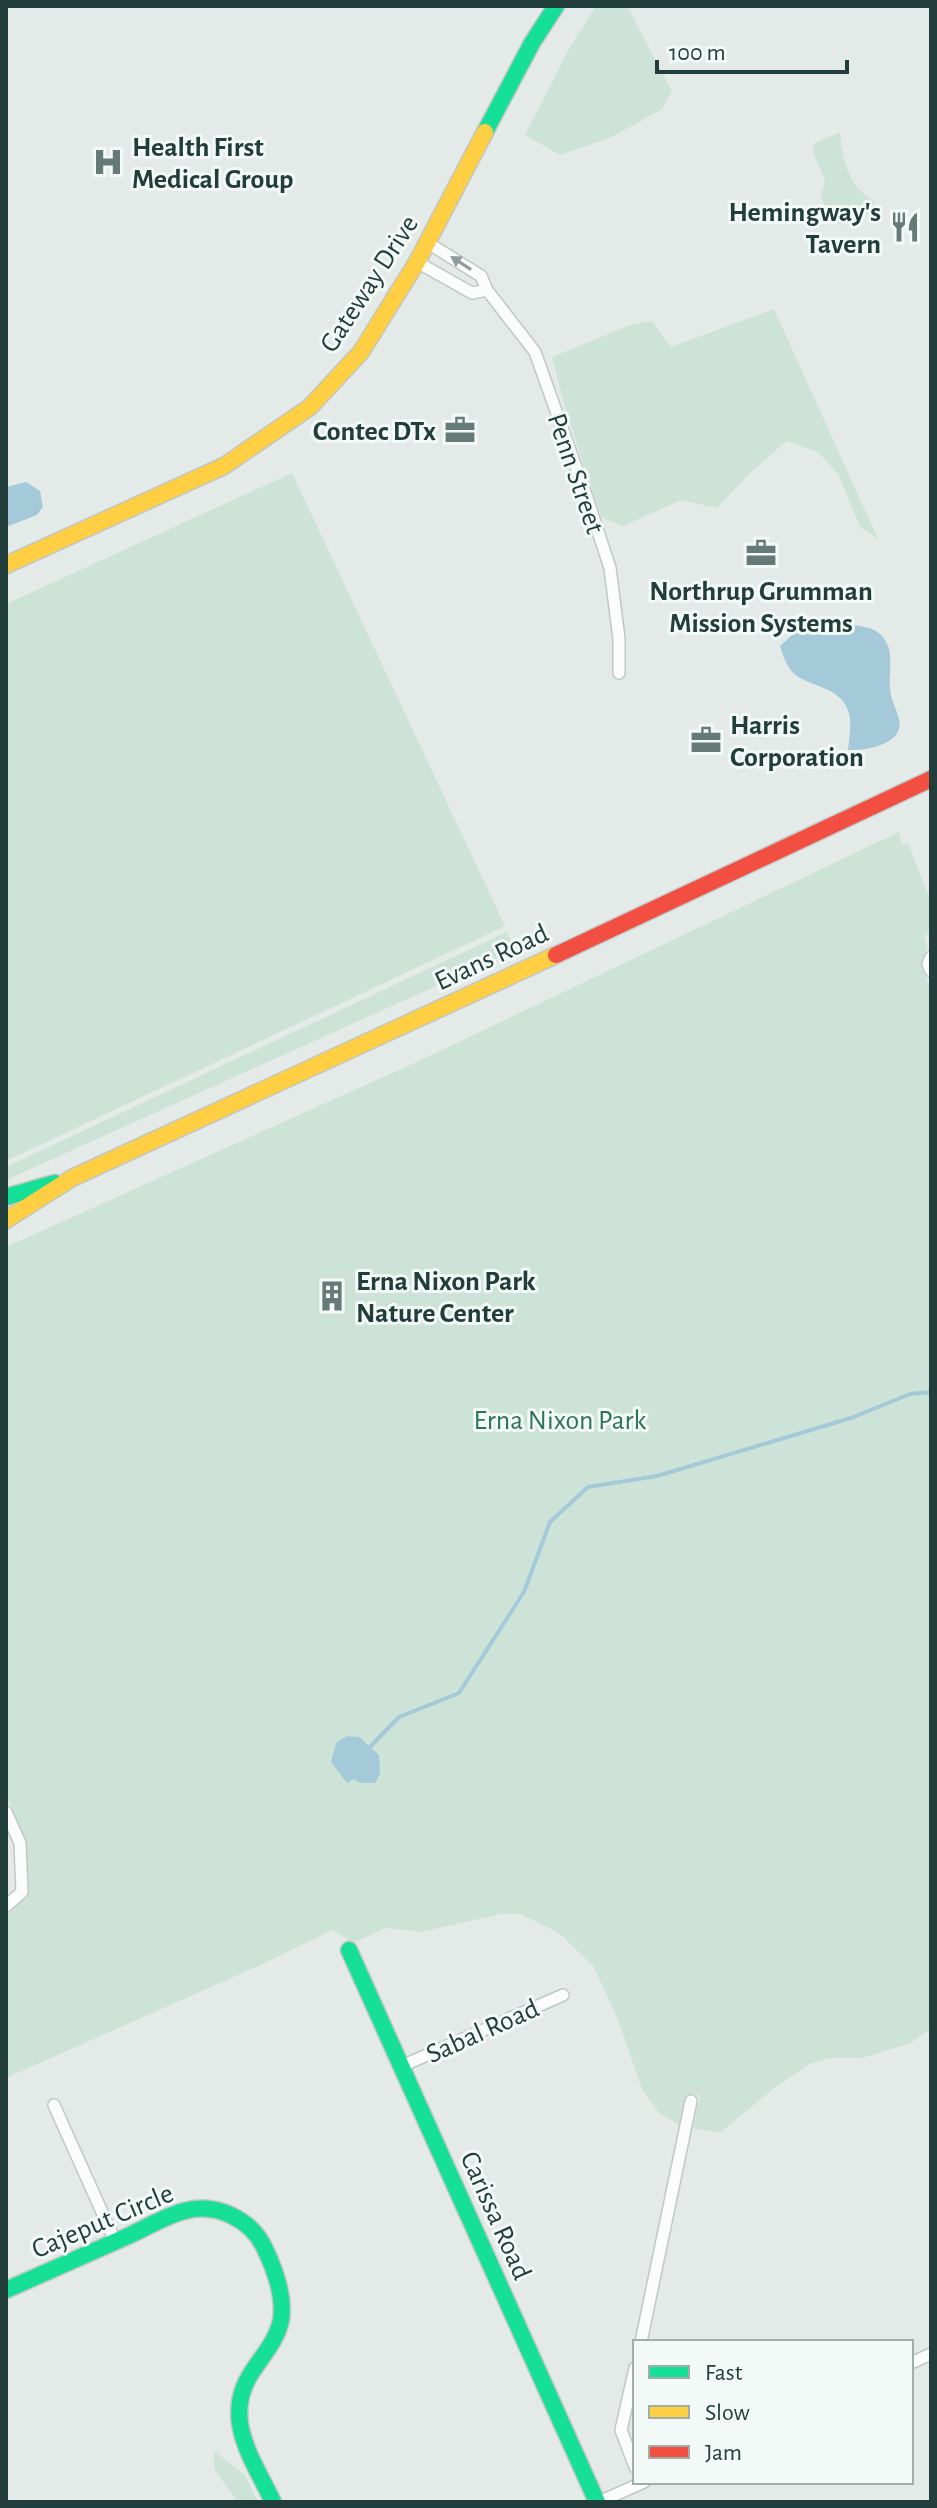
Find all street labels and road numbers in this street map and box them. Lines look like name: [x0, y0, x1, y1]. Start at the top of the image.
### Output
street label: Gateway Drive: [315, 211, 424, 357]
street label: Penn Street: [541, 410, 609, 538]
street label: Evans Road: [431, 919, 553, 996]
street label: Sabal Road: [422, 1995, 543, 2069]
street label: Carissa Road: [455, 2148, 536, 2284]
street label: Cajeput Circle: [28, 2179, 178, 2264]

